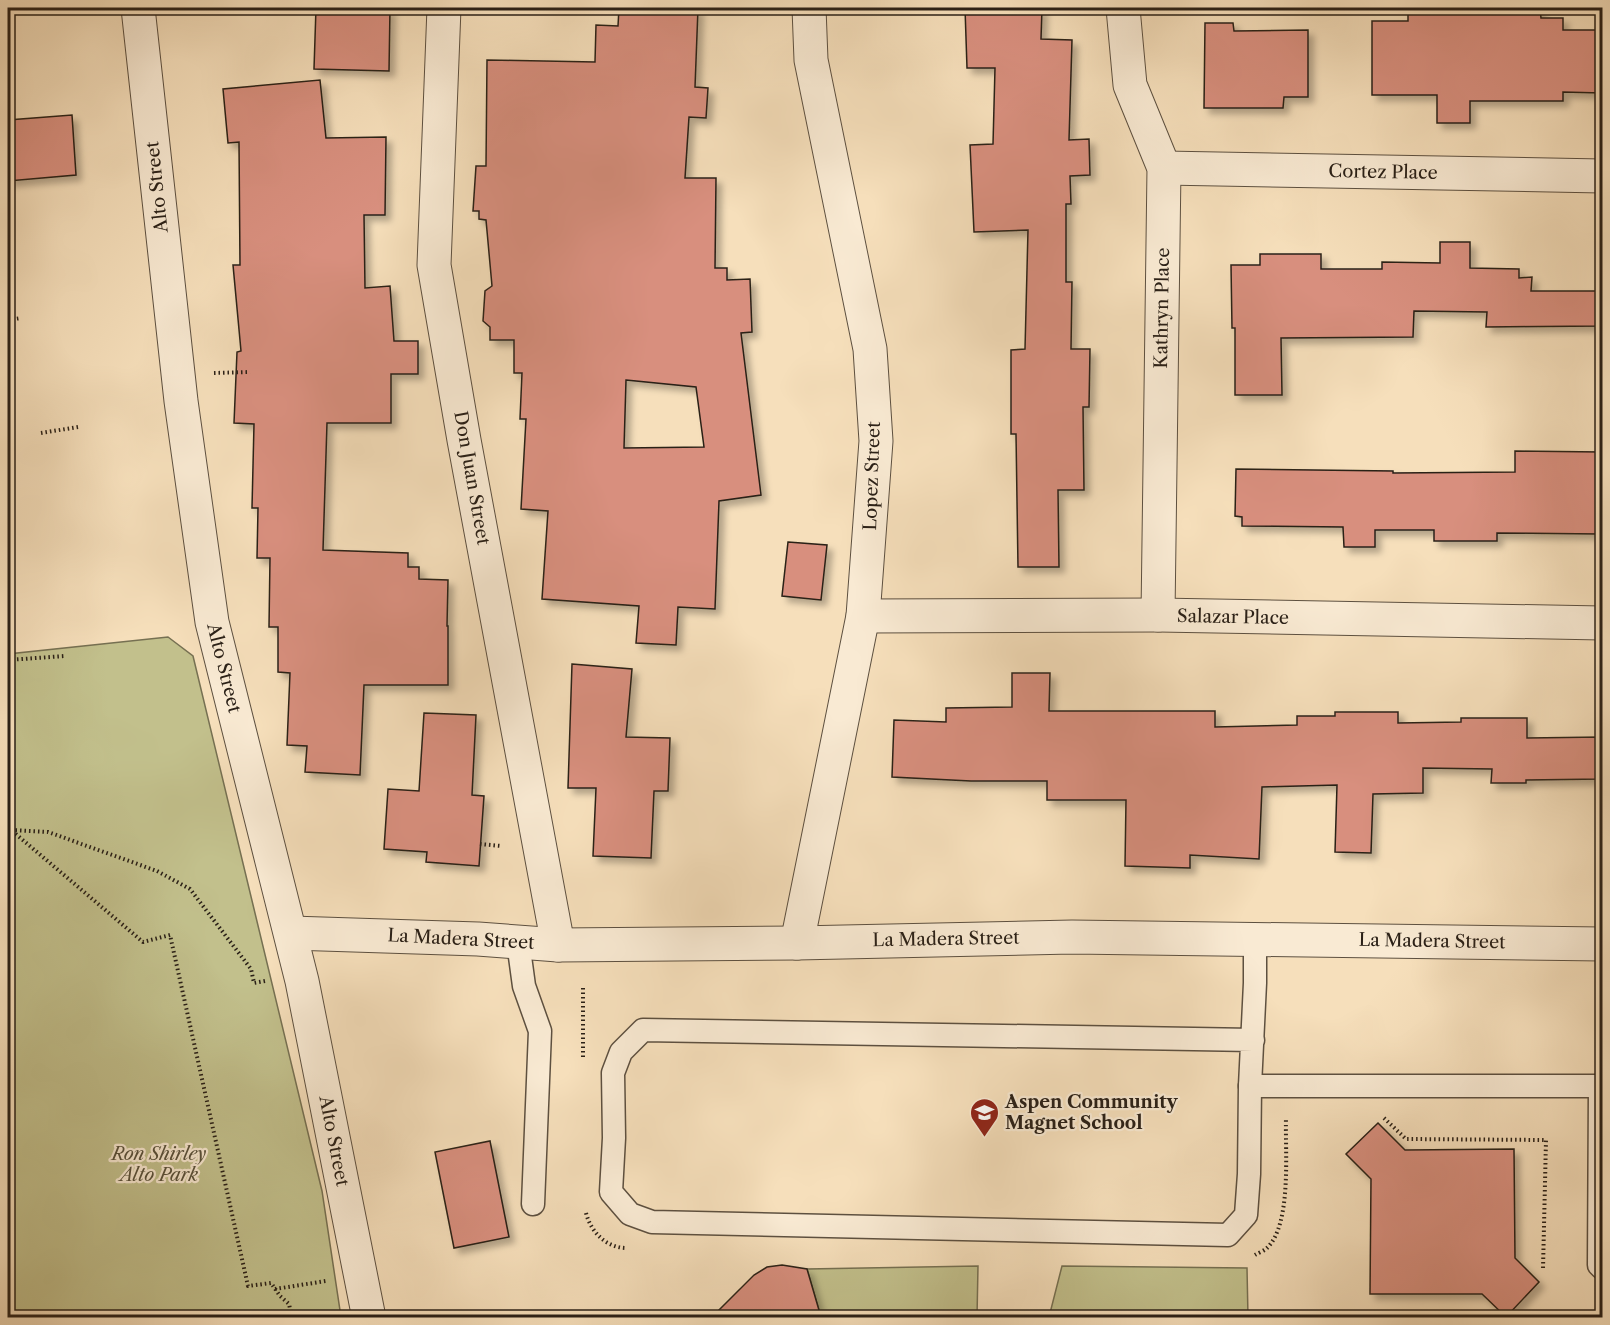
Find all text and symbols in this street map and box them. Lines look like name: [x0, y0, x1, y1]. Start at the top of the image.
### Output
street label: Alto Street: [141, 140, 173, 235]
street label: Cortez Place: [1328, 160, 1438, 184]
street label: Kathryn Place: [1150, 247, 1174, 369]
street label: Don Juan Street: [449, 409, 495, 547]
street label: Lopez Street: [859, 420, 885, 531]
street label: Salazar Place: [1177, 605, 1289, 629]
street label: Alto Street: [202, 620, 246, 716]
street label: La Madera Street: [387, 924, 536, 954]
street label: La Madera Street: [872, 927, 1020, 951]
street label: La Madera Street: [1358, 929, 1506, 953]
place label: Aspen Community Magnet School: [1004, 1091, 1179, 1134]
street label: Alto Street: [314, 1093, 354, 1189]
school or university icon: Aspen Community Magnet School: [968, 1096, 1000, 1138]
park label: Ron Shirley Alto Park: [110, 1143, 206, 1186]

